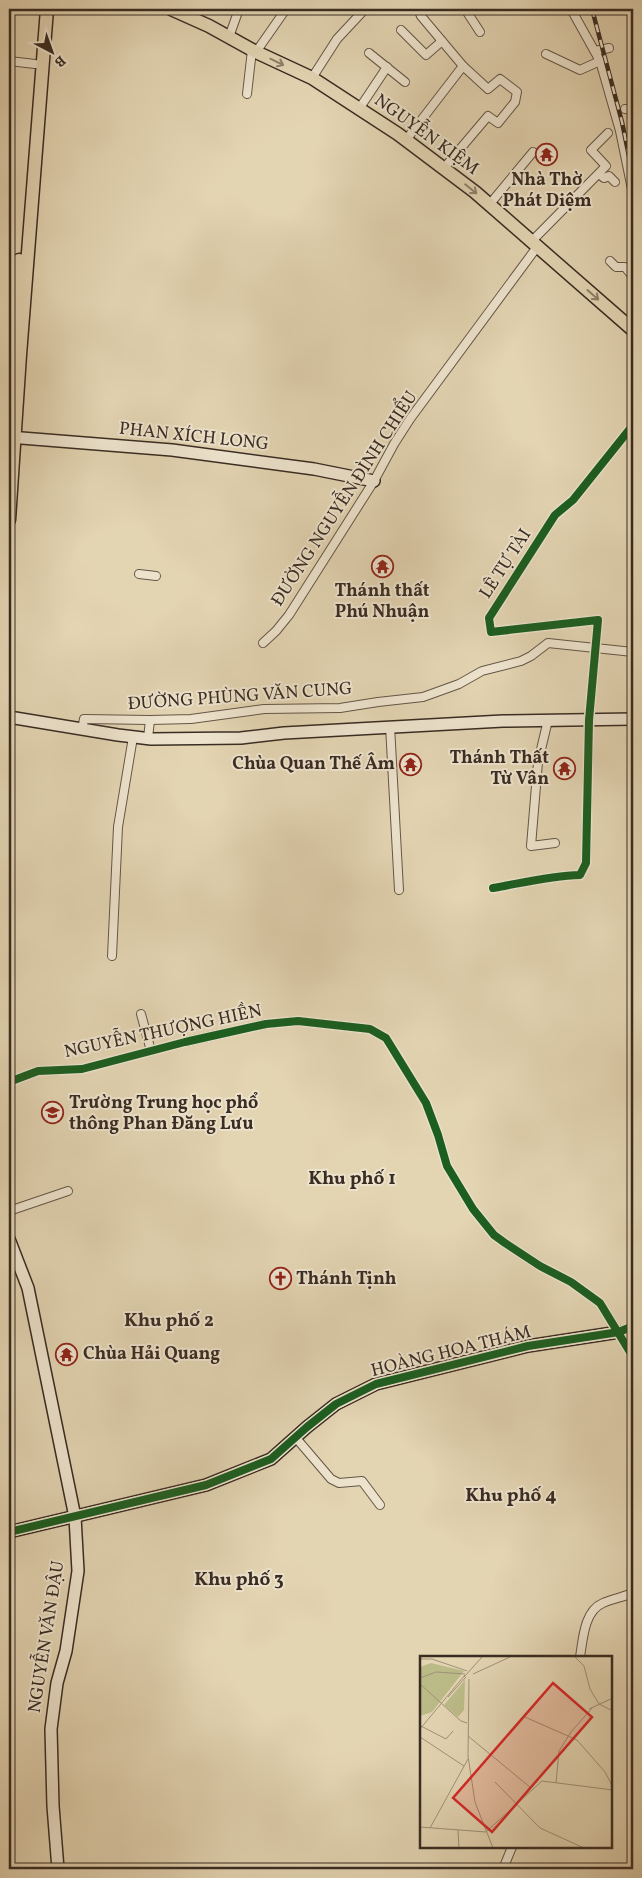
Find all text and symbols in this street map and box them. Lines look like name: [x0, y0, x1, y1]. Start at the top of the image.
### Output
north arrow: [28, 28, 78, 78]
text: B: [50, 50, 69, 71]
one-way arrow: [269, 58, 284, 67]
street label: NGUYỄN KIỆM: [369, 85, 486, 182]
temple icon: Nhà Thờ Phát Diệm: [535, 143, 559, 167]
place label: Nhà Thờ Phát Diệm: [502, 168, 592, 214]
one-way arrow: [464, 184, 477, 195]
one-way arrow: [587, 290, 600, 301]
street label: ĐƯỜNG NGUYỄN ĐÌNH CHIỂU: [263, 384, 424, 612]
street label: PHAN XÍCH LONG: [118, 417, 270, 457]
street label: LÊ TỰ TÀI: [474, 524, 538, 604]
temple icon: Thánh thất Phú Nhuận: [370, 554, 394, 578]
place label: Thánh thất Phú Nhuận: [334, 579, 430, 625]
street label: ĐƯỜNG PHÙNG VĂN CUNG: [127, 676, 353, 717]
place label: Thánh Thất Từ Vân: [450, 746, 549, 792]
place label: Chùa Quan Thế Âm: [232, 752, 395, 777]
temple icon: Chùa Quan Thế Âm: [399, 752, 423, 776]
temple icon: Thánh Thất Từ Vân: [553, 756, 577, 780]
street label: NGUYỄN THƯỢNG HIỀN: [61, 995, 264, 1065]
place label: Trường Trung học phổ thông Phan Đăng Lưu: [69, 1091, 258, 1137]
school or university icon: Trường Trung học phổ thông Phan Đăng Lưu: [41, 1101, 65, 1125]
district label: Khu phố 1: [308, 1166, 396, 1192]
church icon: Thánh Tịnh: [268, 1267, 292, 1291]
place label: Thánh Tịnh: [296, 1267, 397, 1292]
district label: Khu phố 2: [124, 1308, 214, 1334]
street label: HOÀNG HOA THÁM: [368, 1320, 534, 1384]
temple icon: Chùa Hải Quang: [55, 1342, 79, 1366]
place label: Chùa Hải Quang: [83, 1342, 220, 1367]
district label: Khu phố 4: [465, 1483, 557, 1509]
street label: NGUYỄN VĂN ĐẬU: [19, 1559, 71, 1715]
district label: Khu phố 3: [194, 1567, 284, 1593]
inset map: [420, 1656, 612, 1848]

